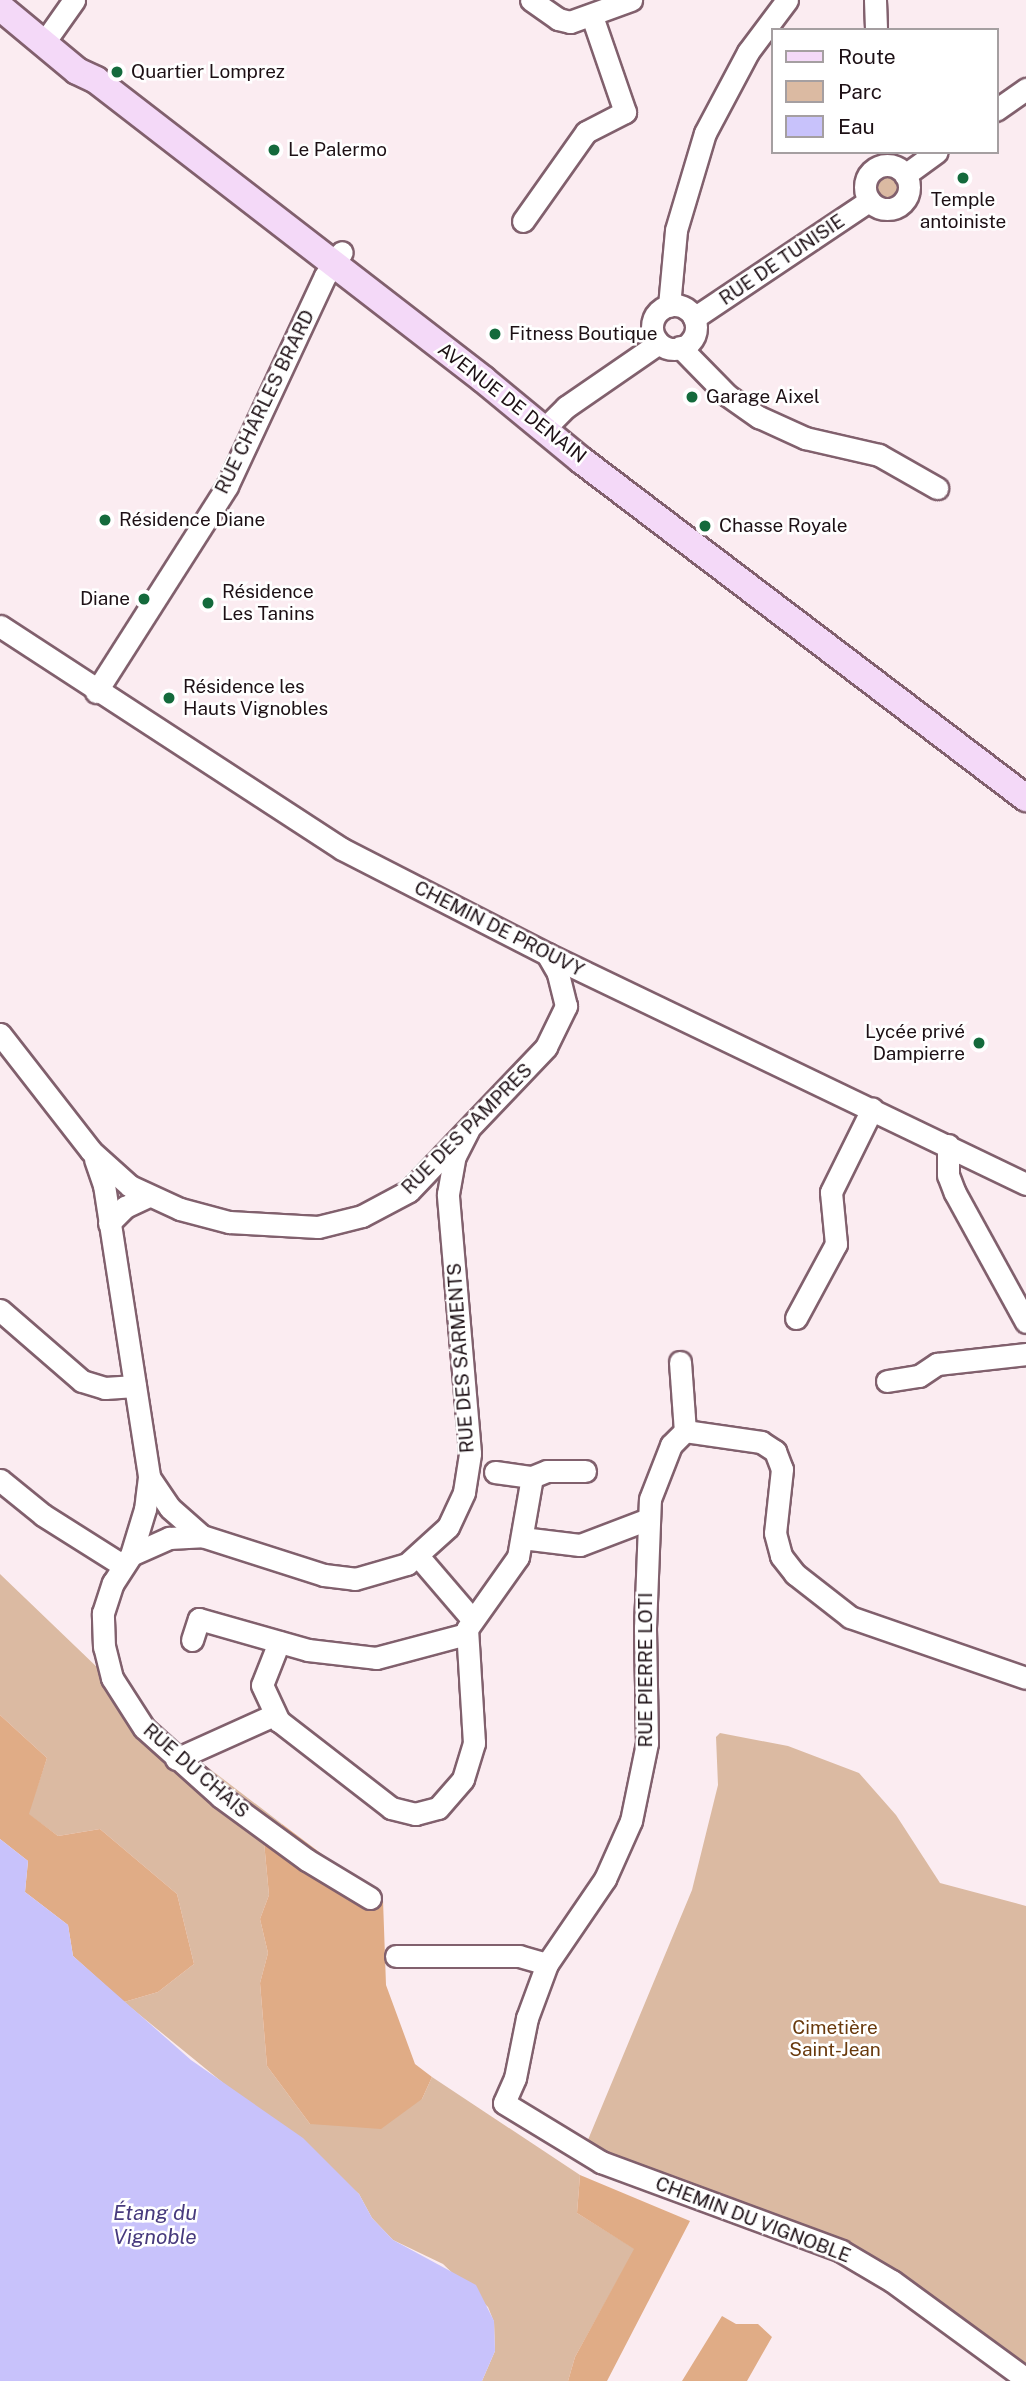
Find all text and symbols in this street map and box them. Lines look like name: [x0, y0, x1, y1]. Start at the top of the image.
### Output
legend: [771, 28, 998, 154]
text: Route: [838, 44, 896, 69]
place label: Quartier Lomprez: [131, 61, 285, 83]
marker: Quartier Lomprez: [109, 64, 125, 80]
text: Parc: [838, 79, 882, 104]
text: Eau: [838, 114, 875, 139]
place label: Le Palermo: [288, 139, 387, 161]
marker: Le Palermo: [266, 142, 282, 158]
marker: Temple antoiniste: [955, 170, 971, 186]
place label: Temple antoiniste: [920, 189, 1006, 233]
street label: RUE DE TUNISIE: [715, 210, 849, 310]
street label: RUE CHARLES BRARD: [211, 306, 319, 498]
place label: Fitness Boutique: [509, 323, 658, 345]
marker: Fitness Boutique: [487, 326, 503, 342]
street label: AVENUE DE DENAIN: [433, 338, 591, 468]
place label: Garage Aixel: [706, 386, 820, 408]
marker: Garage Aixel: [684, 389, 700, 405]
place label: Résidence Diane: [119, 509, 265, 531]
marker: Résidence Diane: [97, 512, 113, 528]
place label: Chasse Royale: [719, 515, 848, 537]
marker: Chasse Royale: [697, 518, 713, 534]
place label: Résidence Les Tanins: [222, 581, 314, 625]
place label: Diane: [80, 588, 130, 610]
marker: Diane: [136, 591, 152, 607]
marker: Résidence Les Tanins: [200, 595, 216, 611]
place label: Résidence les Hauts Vignobles: [183, 676, 329, 720]
marker: Résidence les Hauts Vignobles: [161, 690, 177, 706]
street label: CHEMIN DE PROUVY: [410, 876, 588, 982]
place label: Lycée privé Dampierre: [865, 1021, 965, 1065]
marker: Lycée privé Dampierre: [971, 1035, 987, 1051]
street label: RUE DES PAMPRES: [397, 1059, 537, 1199]
street label: RUE DES SARMENTS: [443, 1262, 479, 1454]
street label: RUE PIERRE LOTI: [635, 1592, 657, 1748]
street label: RUE DU CHAIS: [139, 1719, 253, 1823]
park label: Cimetière Saint-Jean: [789, 2017, 881, 2061]
street label: CHEMIN DU VIGNOBLE: [652, 2172, 854, 2268]
water label: Étang du Vignoble: [113, 2200, 197, 2250]

